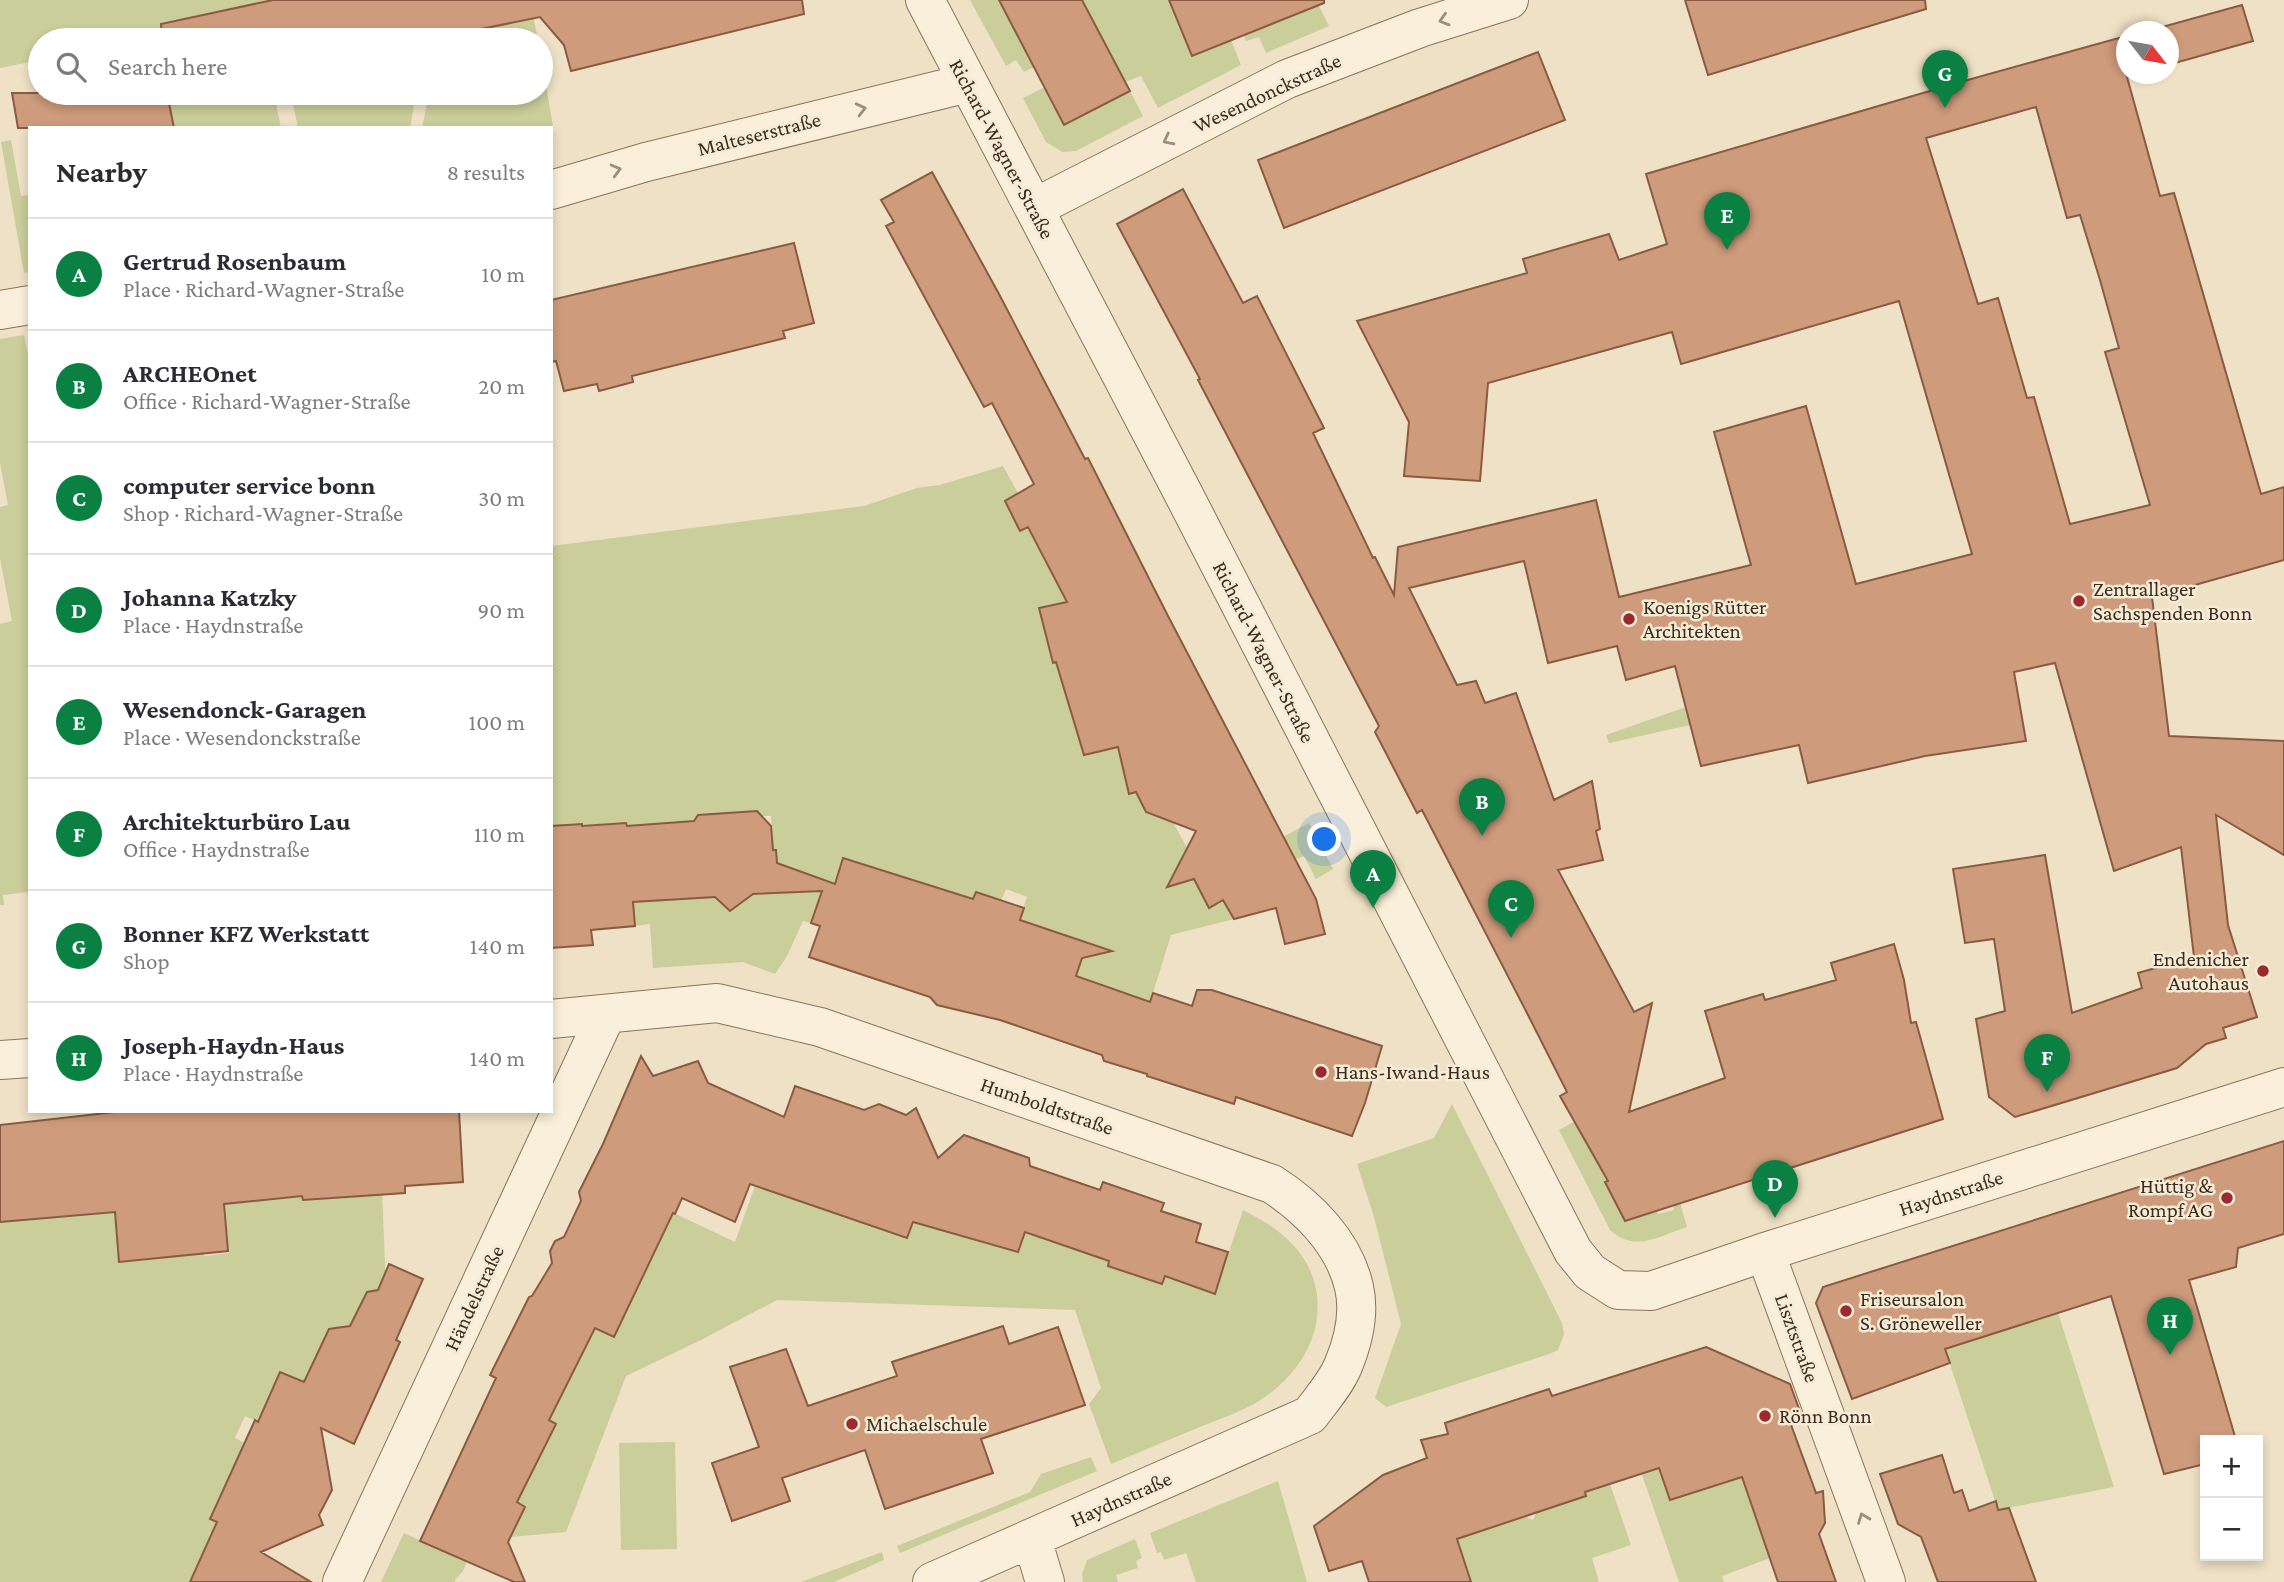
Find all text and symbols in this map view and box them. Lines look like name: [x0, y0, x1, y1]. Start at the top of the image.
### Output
one-way arrow: [1438, 12, 1450, 27]
north arrow: [2116, 21, 2179, 84]
search box: [28, 28, 553, 105]
icon: search: [52, 48, 90, 86]
street label: Wesendonckstraße: [1189, 48, 1345, 138]
pin: G: [1922, 50, 1968, 108]
text: Search here: [108, 52, 227, 81]
street label: Richard-Wagner-Straße: [944, 55, 1060, 243]
one-way arrow: [855, 103, 867, 117]
street label: Malteserstraße: [695, 107, 823, 161]
one-way arrow: [1163, 131, 1175, 145]
text: Nearby: [56, 155, 147, 188]
text: 8 results: [447, 159, 525, 185]
one-way arrow: [610, 163, 622, 178]
pin: E: [1704, 192, 1750, 250]
text: Gertrud Rosenbaum: [123, 247, 346, 276]
text: A: [72, 261, 86, 287]
text: 10 m: [482, 261, 525, 287]
text: Place · Richard-Wagner-Straße: [123, 276, 404, 302]
text: ARCHEOnet: [123, 359, 257, 388]
text: B: [72, 373, 86, 399]
text: 20 m: [478, 373, 525, 399]
text: Office · Richard-Wagner-Straße: [123, 388, 411, 414]
text: computer service bonn: [123, 471, 375, 500]
text: C: [72, 485, 86, 511]
text: 30 m: [478, 485, 525, 511]
text: Shop · Richard-Wagner-Straße: [123, 500, 403, 526]
street label: Richard-Wagner-Straße: [1208, 557, 1320, 747]
place label: Zentrallager Sachspenden Bonn: [2093, 577, 2252, 625]
text: Johanna Katzky: [123, 583, 296, 612]
marker: Zentrallager Sachspenden Bonn: [2071, 593, 2087, 609]
place label: Koenigs Rütter Architekten: [1643, 595, 1767, 643]
text: D: [71, 597, 87, 623]
text: 90 m: [478, 597, 525, 623]
marker: Koenigs Rütter Architekten: [1621, 611, 1637, 627]
text: Place · Haydnstraße: [123, 612, 303, 638]
text: Wesendonck-Garagen: [123, 695, 366, 724]
text: E: [72, 709, 86, 735]
text: 100 m: [469, 709, 525, 735]
text: Place · Wesendonckstraße: [123, 724, 361, 750]
pin: B: [1459, 778, 1505, 836]
text: Architekturbüro Lau: [123, 807, 350, 836]
text: F: [73, 821, 85, 847]
text: 110 m: [474, 821, 525, 847]
your location: [1307, 822, 1341, 856]
text: Office · Haydnstraße: [123, 836, 310, 862]
pin: A: [1350, 850, 1396, 908]
pin: C: [1488, 880, 1534, 938]
text: Bonner KFZ Werkstatt: [123, 919, 369, 948]
text: G: [72, 933, 86, 959]
text: 140 m: [470, 933, 525, 959]
place label: Endenicher Autohaus: [2153, 947, 2250, 995]
text: Shop: [123, 948, 170, 974]
marker: Endenicher Autohaus: [2255, 963, 2271, 979]
text: Joseph-Haydn-Haus: [123, 1031, 344, 1060]
pin: F: [2024, 1034, 2070, 1092]
text: H: [71, 1045, 87, 1071]
text: 140 m: [470, 1045, 525, 1071]
text: Place · Haydnstraße: [123, 1060, 303, 1086]
place label: Hans-Iwand-Haus: [1335, 1060, 1490, 1084]
marker: Hans-Iwand-Haus: [1313, 1064, 1329, 1080]
street label: Humboldtstraße: [977, 1072, 1117, 1140]
pin: D: [1752, 1160, 1798, 1218]
street label: Haydnstraße: [1896, 1165, 2006, 1221]
place label: Hüttig & Rompf AG: [2128, 1174, 2213, 1222]
marker: Hüttig & Rompf AG: [2219, 1190, 2235, 1206]
street label: Händelstraße: [439, 1242, 509, 1354]
place label: Friseursalon S. Gröneweller: [1860, 1287, 1982, 1335]
street label: Lisztstraße: [1770, 1290, 1824, 1386]
pin: H: [2147, 1297, 2193, 1355]
marker: Friseursalon S. Gröneweller: [1838, 1303, 1854, 1319]
place label: Rönn Bonn: [1779, 1404, 1872, 1428]
marker: Rönn Bonn: [1757, 1408, 1773, 1424]
place label: Michaelschule: [866, 1412, 987, 1436]
marker: Michaelschule: [844, 1416, 860, 1432]
map controls: [2200, 1435, 2263, 1561]
button: +: [2200, 1435, 2263, 1498]
street label: Haydnstraße: [1067, 1466, 1175, 1532]
button: −: [2200, 1498, 2263, 1561]
one-way arrow: [1857, 1512, 1871, 1524]

